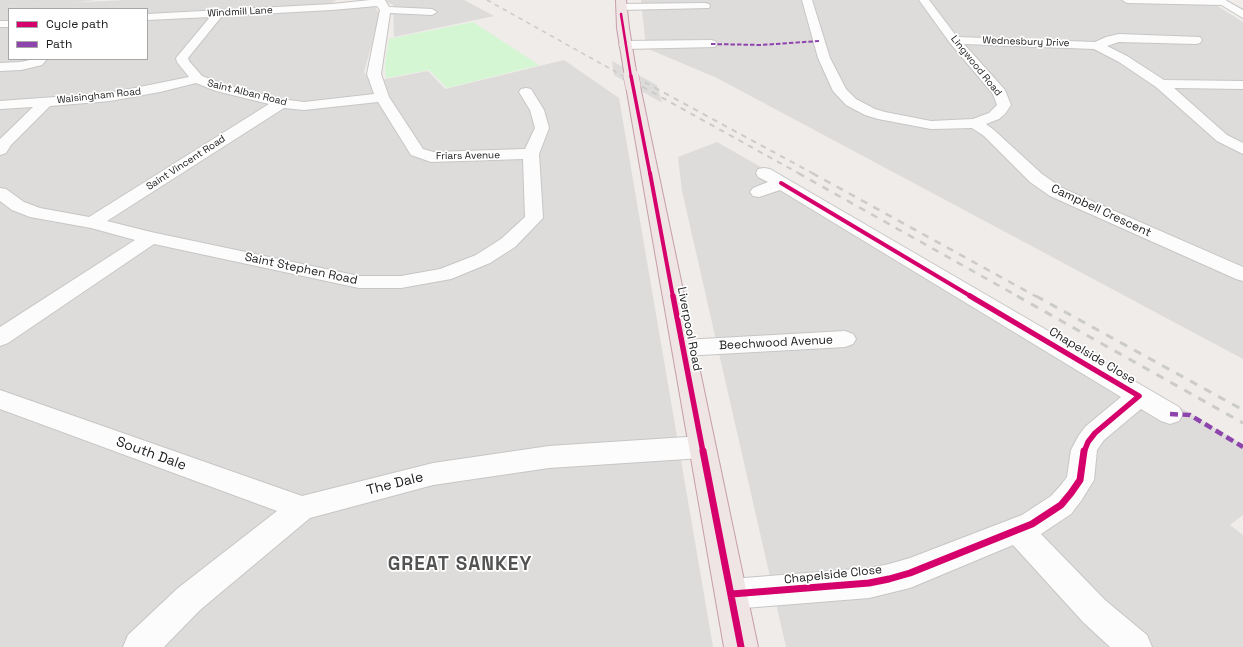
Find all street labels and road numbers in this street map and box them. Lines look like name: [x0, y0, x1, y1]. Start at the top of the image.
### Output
street label: Windmill Lane: [207, 4, 273, 20]
street label: Lingwood Road: [948, 33, 1004, 99]
street label: Wednesbury Drive: [982, 34, 1070, 50]
street label: Saint Alban Road: [206, 77, 288, 109]
street label: Walsingham Road: [56, 86, 142, 106]
street label: Saint Vincent Road: [144, 133, 228, 193]
street label: Friars Avenue: [436, 149, 500, 163]
street label: Campbell Crescent: [1049, 181, 1153, 241]
street label: Saint Stephen Road: [243, 250, 359, 288]
street label: Liverpool Road: [674, 286, 704, 372]
street label: Chapelside Close: [1046, 324, 1138, 388]
street label: Beechwood Avenue: [719, 333, 833, 353]
street label: South Dale: [114, 434, 188, 474]
street label: The Dale: [365, 469, 425, 499]
street label: Chapelside Close: [783, 563, 883, 587]

